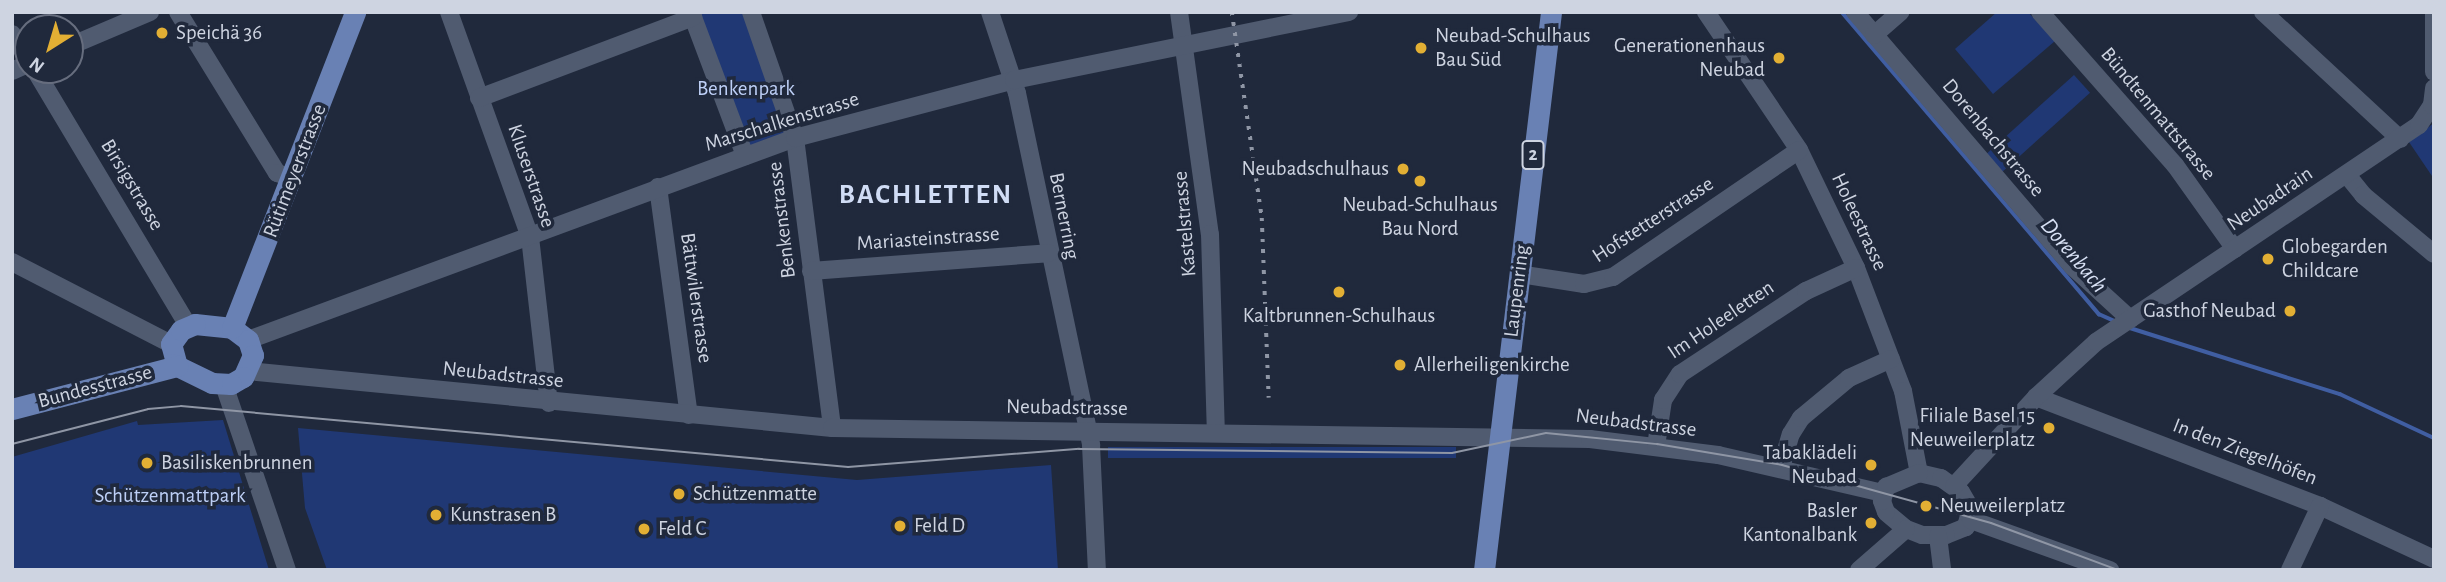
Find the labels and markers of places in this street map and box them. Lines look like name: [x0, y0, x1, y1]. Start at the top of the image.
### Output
place label: Speichä 36: [176, 20, 262, 46]
place label: Neubad-Schulhaus Bau Süd: [1435, 23, 1591, 73]
marker: Speichä 36: [154, 25, 170, 41]
place label: Generationenhaus Neubad: [1614, 33, 1765, 83]
marker: Neubad-Schulhaus Bau Süd: [1413, 40, 1429, 56]
marker: Generationenhaus Neubad: [1771, 50, 1787, 66]
place label: Neubadschulhaus: [1242, 156, 1389, 182]
marker: Neubadschulhaus: [1395, 161, 1411, 177]
marker: Neubad-Schulhaus Bau Nord: [1412, 173, 1428, 189]
place label: Neubad-Schulhaus Bau Nord: [1342, 192, 1498, 242]
place label: Globegarden Childcare: [2282, 234, 2388, 284]
marker: Globegarden Childcare: [2260, 251, 2276, 267]
marker: Kaltbrunnen-Schulhaus: [1331, 284, 1347, 300]
place label: Gasthof Neubad: [2143, 298, 2276, 324]
place label: Kaltbrunnen-Schulhaus: [1243, 303, 1435, 329]
marker: Gasthof Neubad: [2282, 303, 2298, 319]
place label: Allerheiligenkirche: [1414, 352, 1570, 378]
marker: Allerheiligenkirche: [1392, 357, 1408, 373]
place label: Filiale Basel 15 Neuweilerplatz: [1910, 403, 2035, 453]
marker: Filiale Basel 15 Neuweilerplatz: [2041, 420, 2057, 436]
place label: Tabaklädeli Neubad: [1763, 440, 1857, 490]
place label: Basiliskenbrunnen: [161, 450, 312, 476]
marker: Basiliskenbrunnen: [139, 455, 155, 471]
marker: Tabaklädeli Neubad: [1863, 457, 1879, 473]
place label: Schützenmatte: [693, 481, 817, 507]
marker: Schützenmatte: [671, 486, 687, 502]
place label: Neuweilerplatz: [1940, 493, 2065, 519]
place label: Basler Kantonalbank: [1742, 498, 1857, 548]
marker: Neuweilerplatz: [1918, 498, 1934, 514]
place label: Kunstrasen B: [450, 502, 556, 528]
marker: Kunstrasen B: [428, 507, 444, 523]
place label: Feld D: [914, 513, 965, 539]
marker: Basler Kantonalbank: [1863, 515, 1879, 531]
place label: Feld C: [658, 516, 706, 542]
marker: Feld D: [892, 518, 908, 534]
marker: Feld C: [636, 521, 652, 537]

